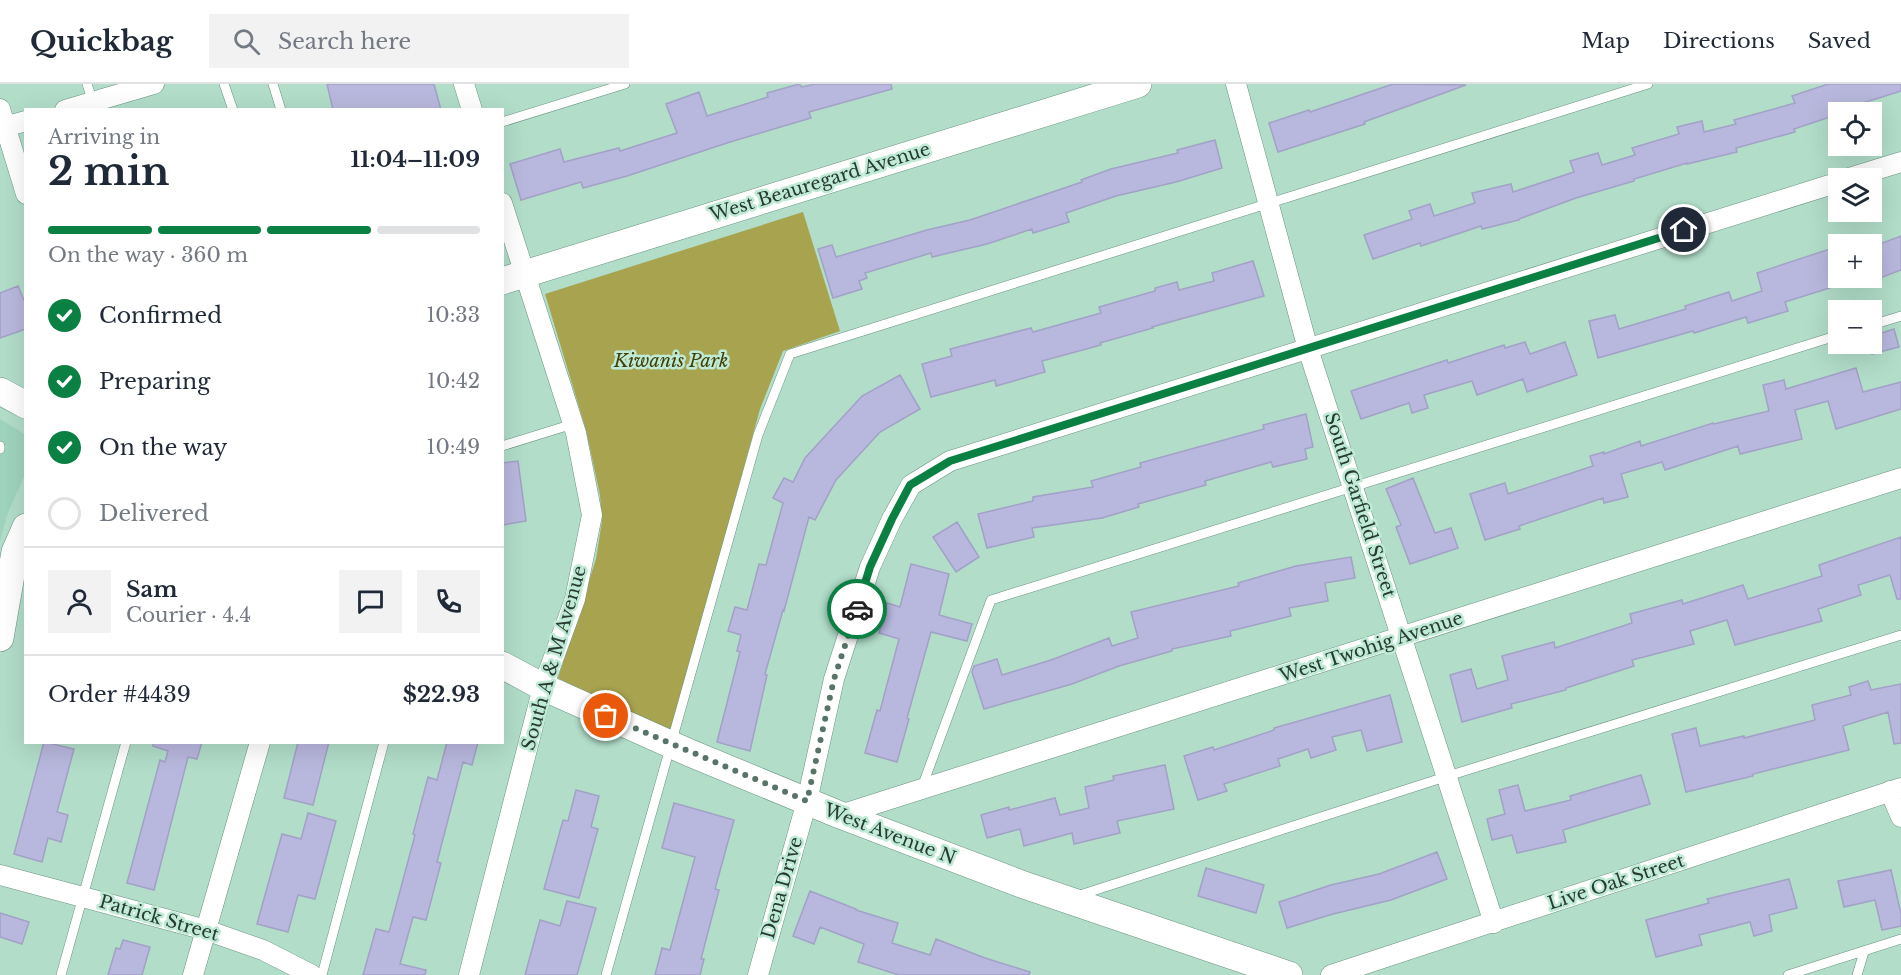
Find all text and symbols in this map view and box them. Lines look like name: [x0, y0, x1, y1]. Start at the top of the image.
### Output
search box: [209, 14, 629, 68]
text: Quickbag: [30, 24, 173, 59]
icon: search: [230, 25, 263, 58]
text: Search here: [278, 28, 411, 55]
text: Map: [1581, 28, 1630, 54]
text: Directions: [1663, 28, 1775, 54]
text: Saved: [1808, 28, 1871, 54]
map controls: [1828, 102, 1882, 354]
button: locate: [1828, 102, 1882, 156]
text: Arriving in: [48, 125, 160, 149]
street label: West Beauregard Avenue: [706, 138, 933, 226]
text: 11:04–11:09: [350, 146, 480, 173]
text: 2 min: [48, 147, 169, 196]
button: layers: [1828, 168, 1882, 222]
pin: [1658, 204, 1709, 255]
icon: home: [1667, 213, 1700, 246]
button: +: [1828, 234, 1882, 288]
text: On the way · 360 m: [48, 243, 248, 267]
icon: check: [48, 299, 81, 332]
button: −: [1828, 300, 1882, 354]
text: Confirmed: [99, 302, 222, 329]
text: 10:33: [426, 303, 480, 327]
park label: Kiwanis Park: [613, 350, 728, 372]
icon: check: [48, 365, 81, 398]
text: Preparing: [99, 368, 210, 395]
text: 10:42: [427, 369, 480, 393]
street label: South Garfield Street: [1320, 410, 1400, 601]
icon: check: [48, 431, 81, 464]
text: On the way: [99, 434, 227, 461]
text: 10:49: [427, 435, 480, 459]
text: Delivered: [99, 500, 209, 527]
street label: South A & M Avenue: [517, 563, 591, 753]
button: person: [48, 570, 111, 633]
button: chat: [339, 570, 402, 633]
button: phone: [417, 570, 480, 633]
text: Sam: [126, 576, 178, 603]
courier: [827, 579, 887, 639]
icon: car: [841, 593, 874, 626]
text: Courier · 4.4: [126, 603, 251, 627]
street label: West Twohig Avenue: [1275, 607, 1466, 687]
text: Order #4439: [48, 681, 191, 708]
text: $22.93: [403, 681, 480, 708]
pin: [580, 690, 631, 741]
icon: bag: [589, 699, 622, 732]
street label: West Avenue N: [820, 798, 959, 869]
street label: Dena Drive: [757, 834, 807, 942]
street label: Live Oak Street: [1545, 850, 1687, 914]
street label: Patrick Street: [97, 890, 222, 946]

